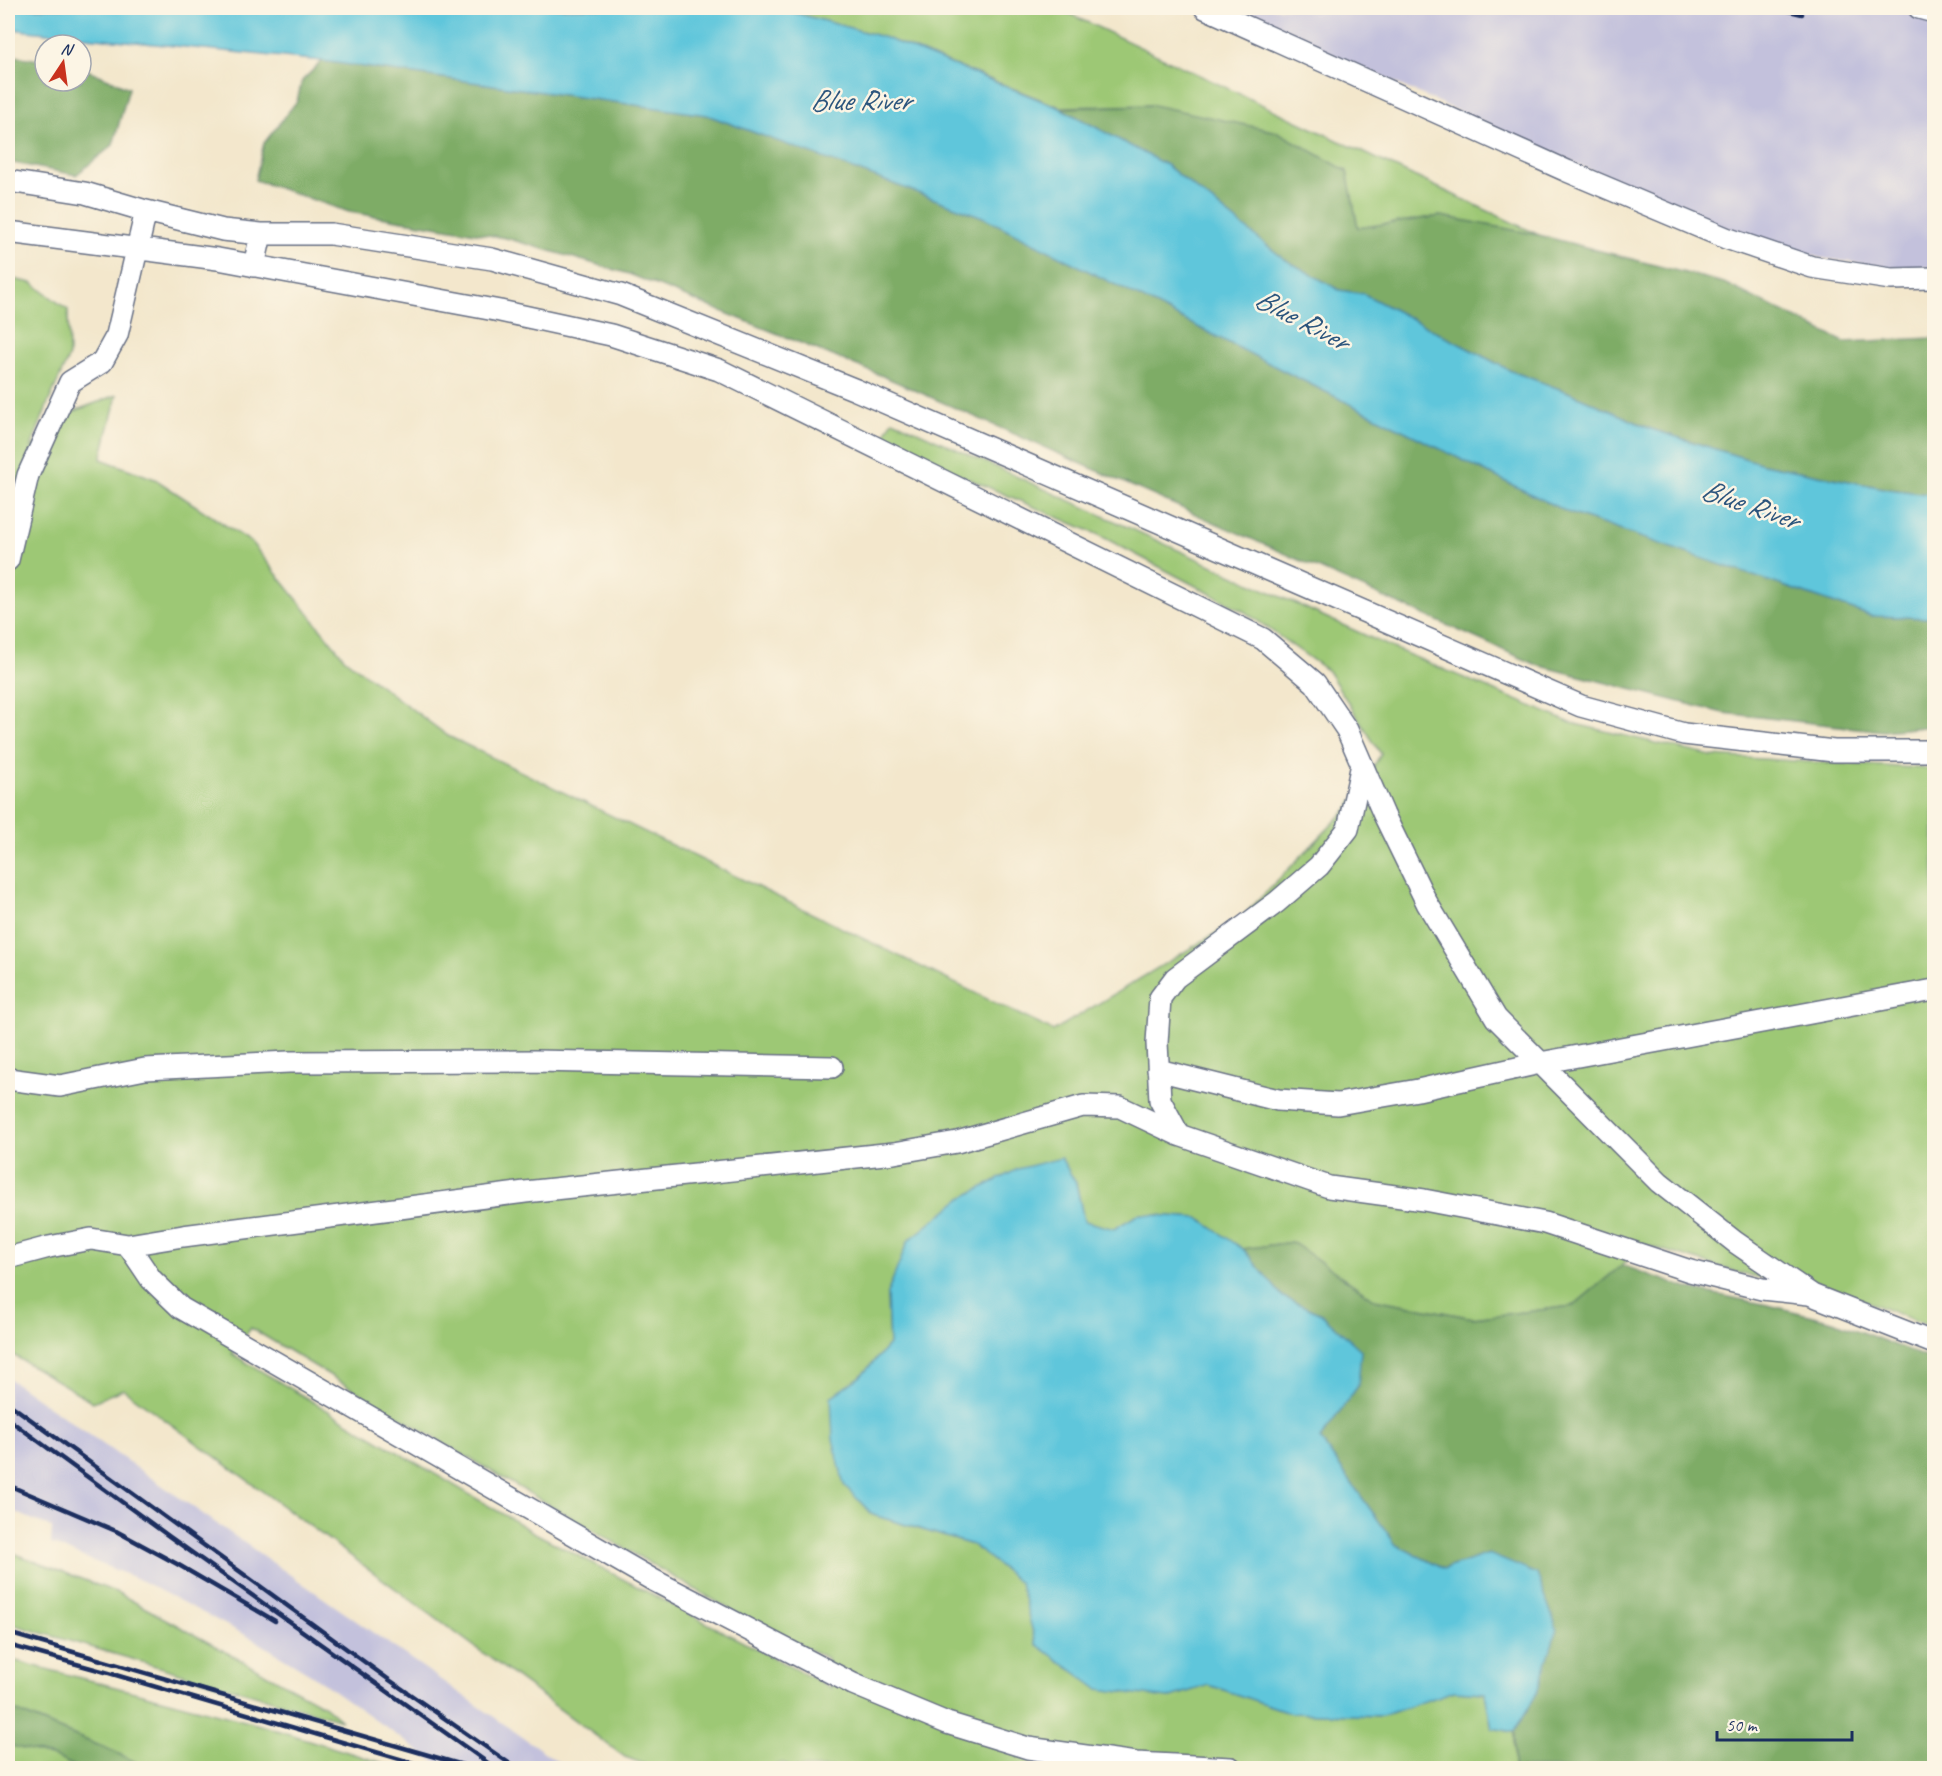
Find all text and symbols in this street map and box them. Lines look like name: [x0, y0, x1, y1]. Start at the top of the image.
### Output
north arrow: [33, 33, 93, 93]
text: N: [59, 39, 76, 61]
water label: Blue River: [810, 81, 915, 119]
water label: Blue River: [1249, 279, 1360, 362]
water label: Blue River: [1696, 470, 1808, 540]
scale bar: [1717, 1704, 1852, 1742]
text: 50 m: [1726, 1714, 1759, 1736]

